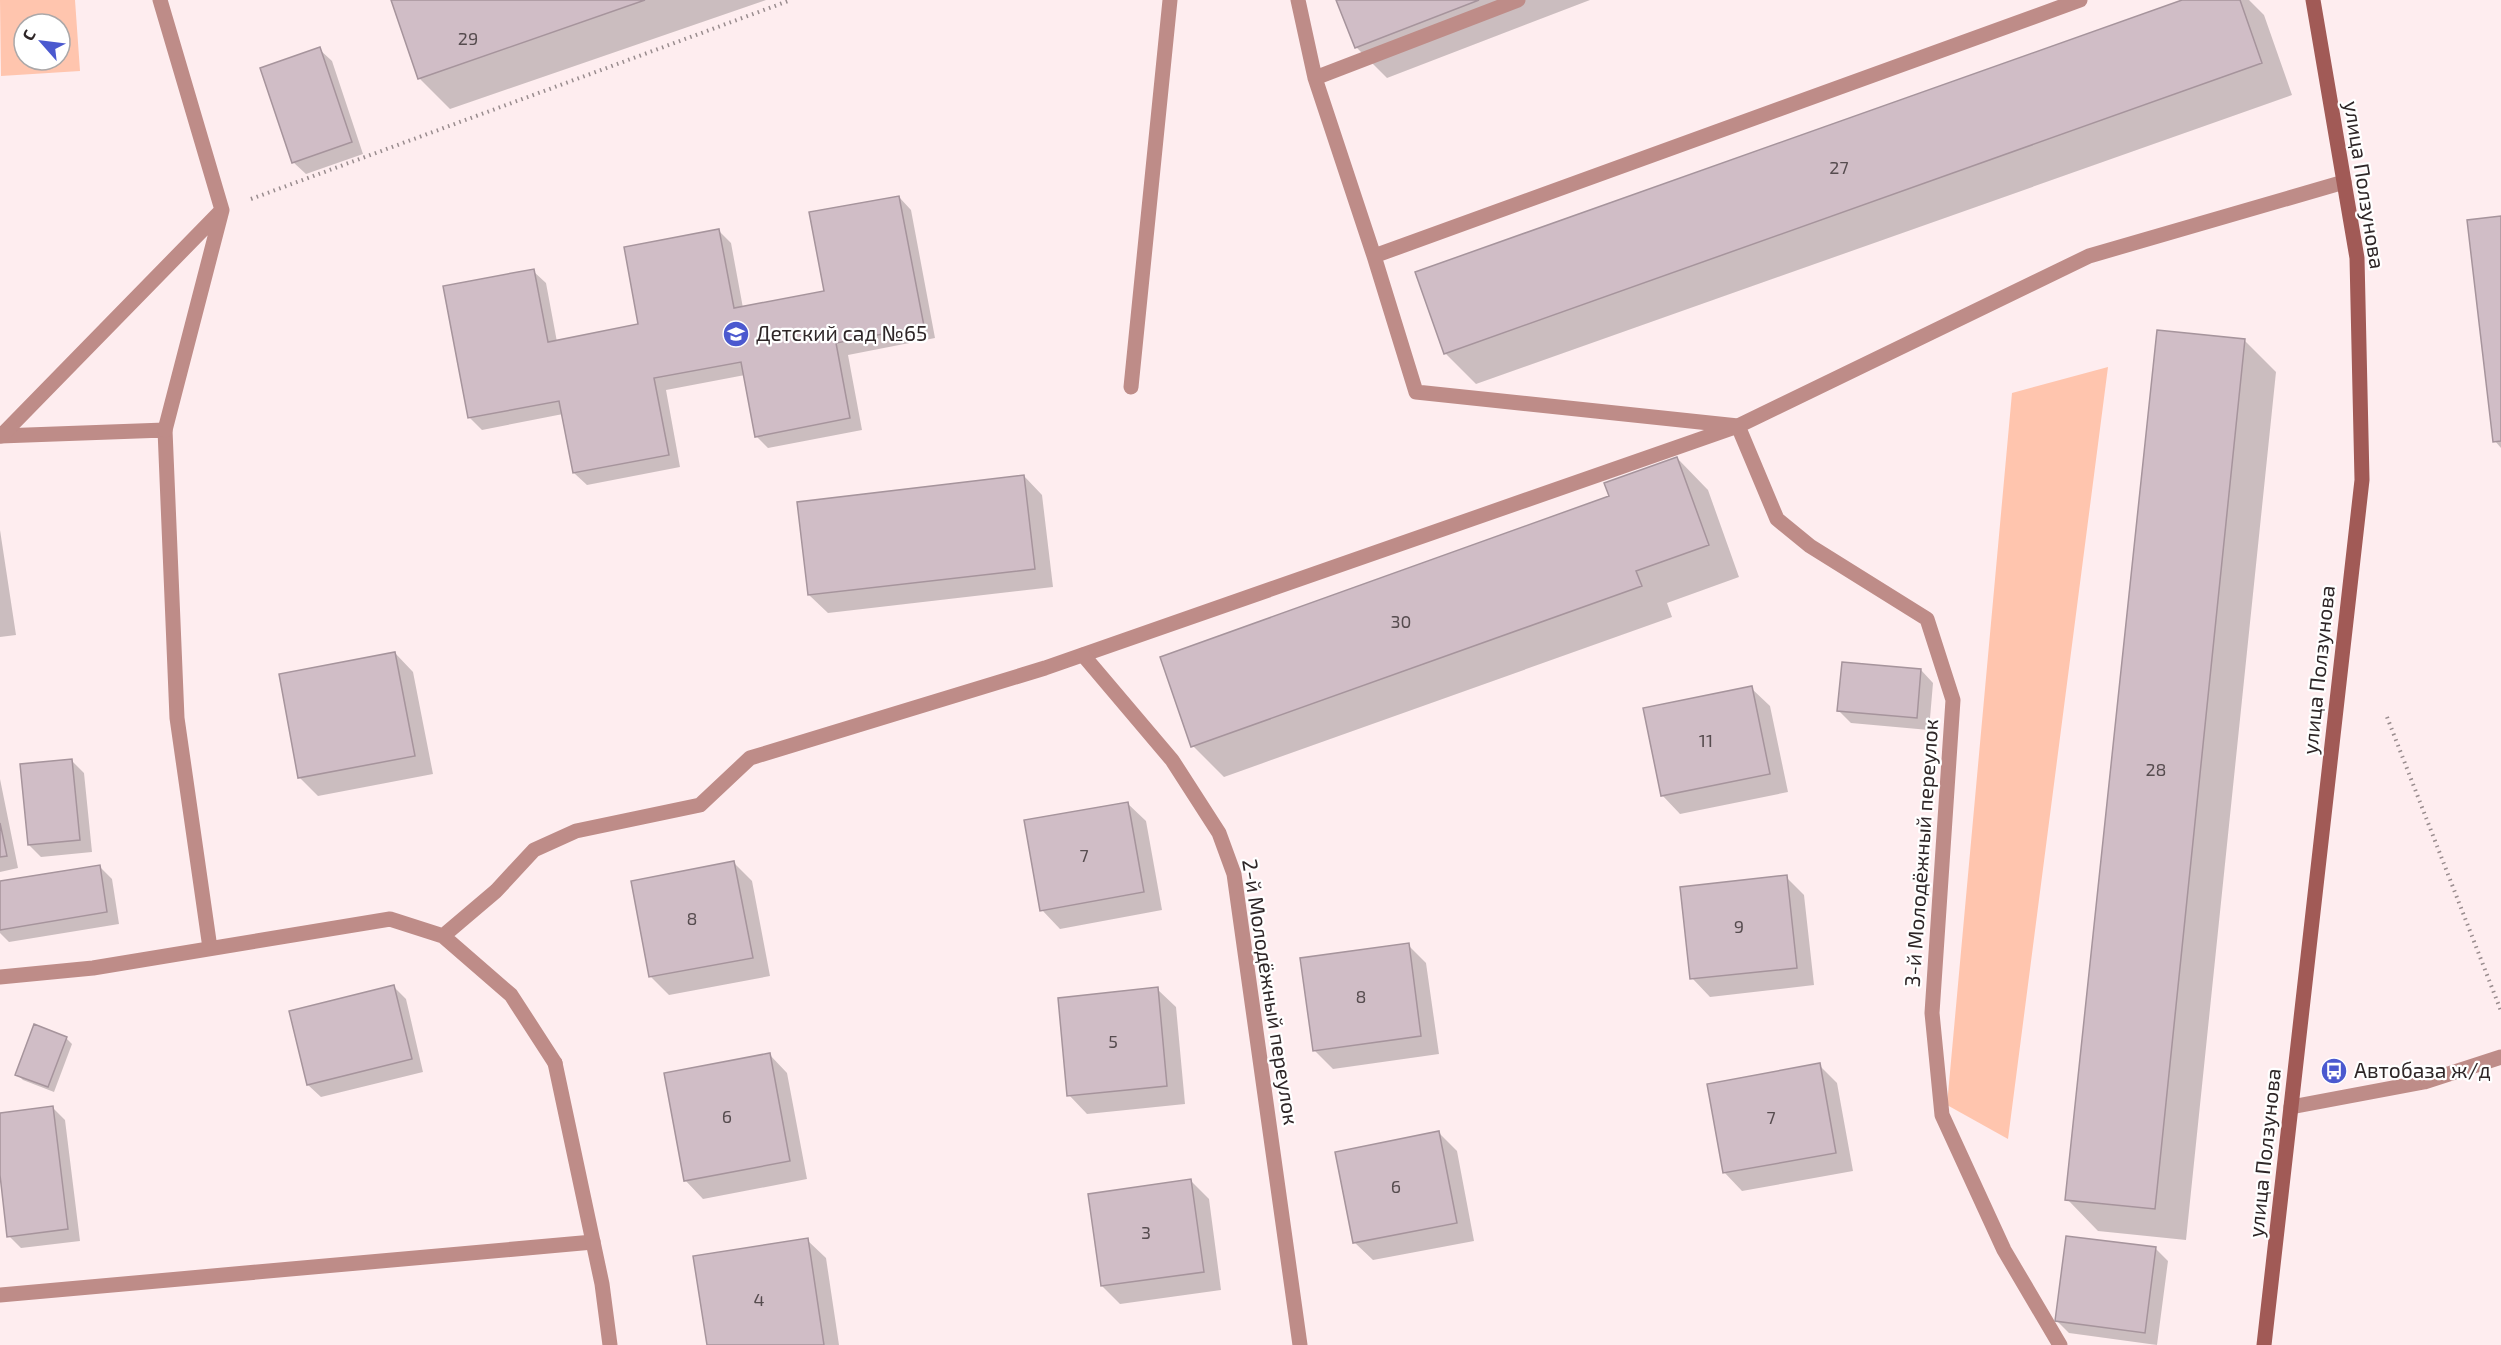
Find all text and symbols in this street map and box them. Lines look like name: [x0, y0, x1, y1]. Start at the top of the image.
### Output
north arrow: [12, 12, 72, 72]
text: С: [18, 26, 39, 43]
house number: 29: [458, 27, 478, 49]
street label: улица Ползунова: [2339, 99, 2391, 271]
house number: 27: [1829, 156, 1849, 178]
school or university icon: Детский сад №65: [721, 319, 751, 349]
place label: Детский сад №65: [756, 320, 927, 345]
street label: улица Ползунова: [2296, 584, 2340, 756]
house number: 30: [1391, 610, 1411, 632]
street label: 3-й Молодёжный переулок: [1899, 718, 1943, 988]
house number: 11: [1699, 729, 1713, 751]
house number: 28: [2145, 758, 2167, 780]
house number: 7: [1079, 844, 1089, 866]
street label: 2-й Молодёжный переулок: [1237, 857, 1305, 1127]
house number: 8: [687, 907, 697, 929]
house number: 9: [1734, 915, 1744, 937]
house number: 8: [1356, 985, 1366, 1007]
house number: 5: [1108, 1030, 1118, 1052]
bus stop icon: Автобаза ж/д: [2319, 1056, 2349, 1086]
place label: Автобаза ж/д: [2354, 1057, 2491, 1082]
street label: улица Ползунова: [2242, 1067, 2286, 1239]
house number: 6: [722, 1105, 732, 1127]
house number: 7: [1766, 1106, 1776, 1128]
house number: 6: [1391, 1175, 1401, 1197]
house number: 3: [1141, 1221, 1151, 1243]
house number: 4: [753, 1288, 765, 1310]

